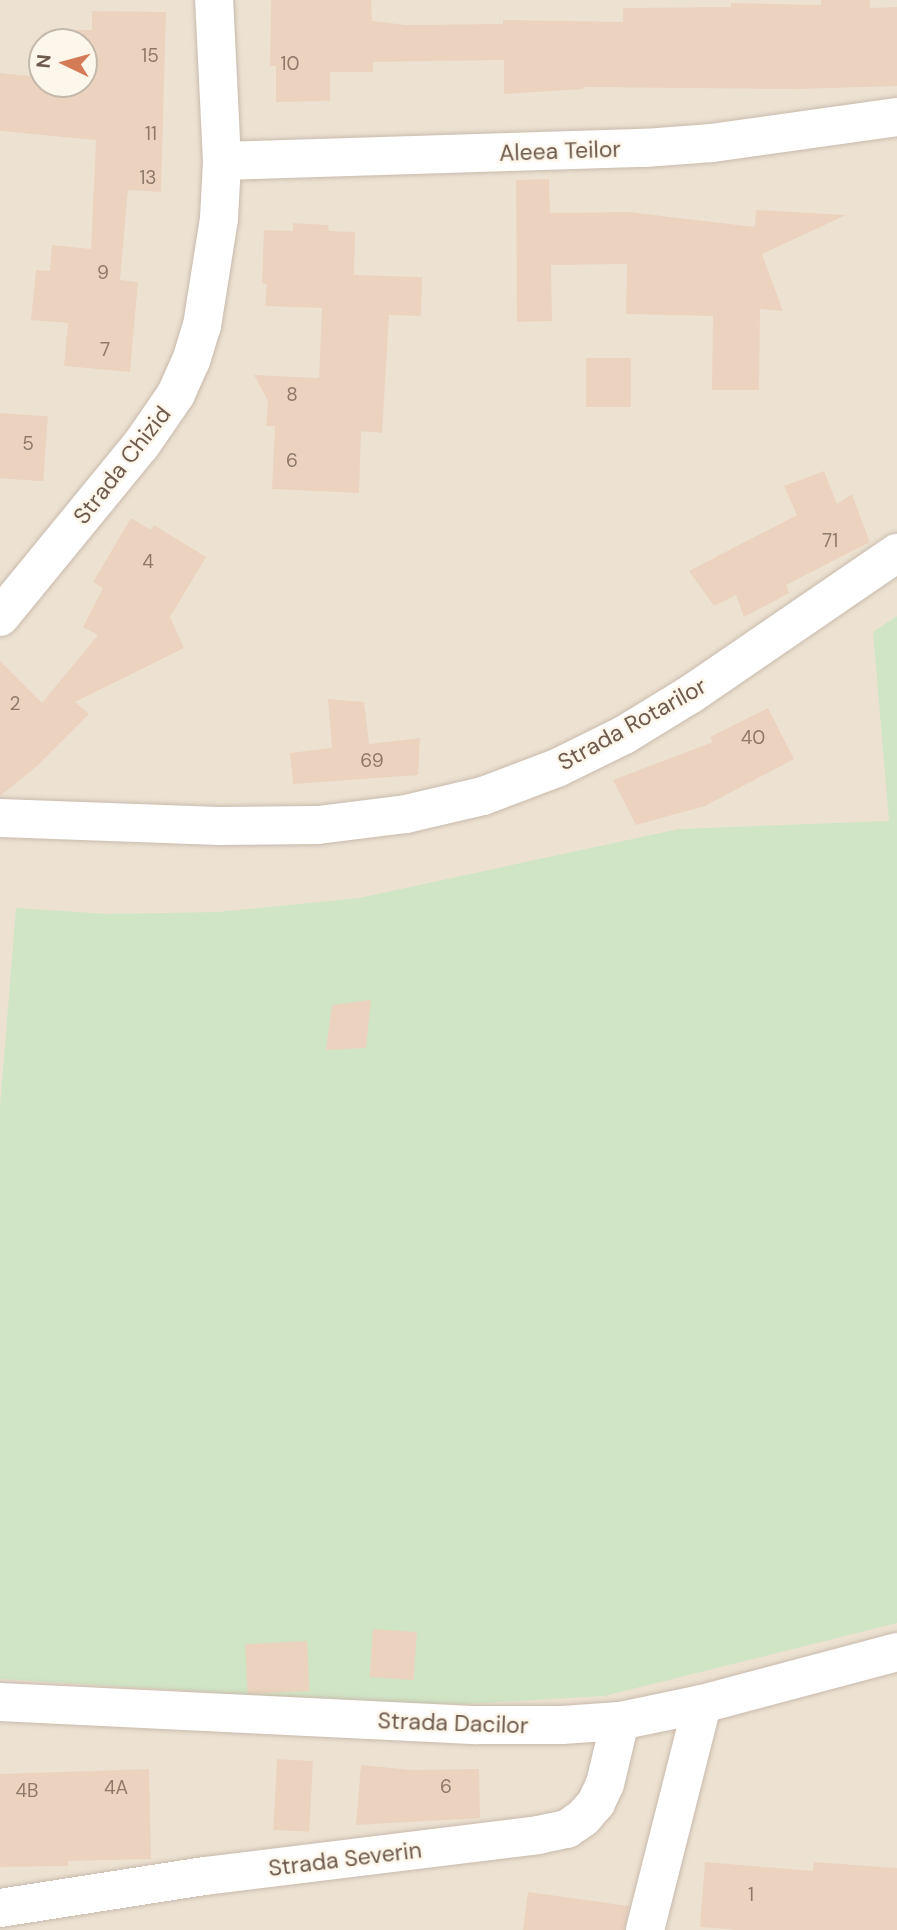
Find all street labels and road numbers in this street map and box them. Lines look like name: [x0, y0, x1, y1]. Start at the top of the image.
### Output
street label: Aleea Teilor: [499, 135, 621, 167]
street label: Strada Chizid: [67, 401, 177, 529]
street label: Strada Rotarilor: [553, 672, 711, 776]
street label: Strada Dacilor: [377, 1707, 529, 1739]
street label: Strada Severin: [267, 1836, 423, 1882]

